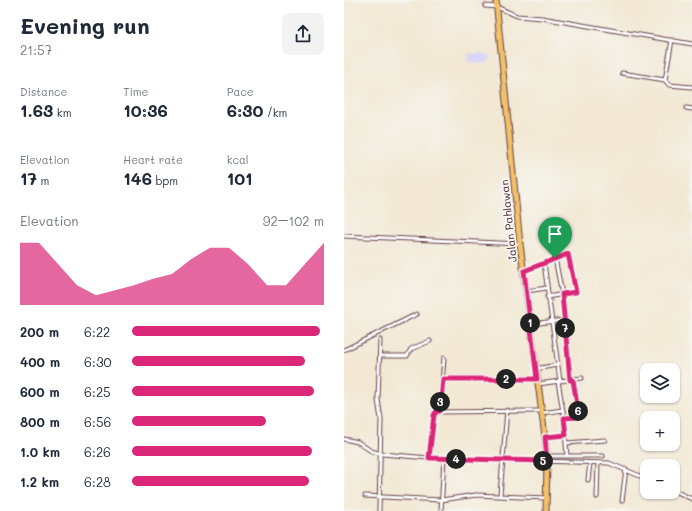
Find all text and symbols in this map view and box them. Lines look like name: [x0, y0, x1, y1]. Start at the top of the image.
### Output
text: Evening run: [20, 11, 150, 40]
button: share: [282, 13, 324, 55]
text: 21:57: [20, 41, 52, 58]
text: Distance: [20, 84, 67, 99]
text: Time: [123, 84, 148, 99]
text: Pace: [227, 84, 254, 99]
text: 1.63: [20, 99, 53, 121]
text: 10:36: [123, 99, 168, 121]
text: 6:30: [227, 99, 263, 121]
text: km: [53, 105, 71, 120]
text: /km: [263, 105, 287, 120]
text: Elevation: [20, 152, 69, 167]
text: Heart rate: [123, 152, 183, 167]
text: kcal: [227, 152, 249, 167]
text: 17: [20, 167, 37, 189]
text: 146: [123, 167, 152, 189]
text: 101: [227, 167, 253, 189]
text: m: [37, 173, 49, 188]
text: bpm: [152, 173, 178, 188]
street label: Jalan Pahlawan: [496, 179, 520, 263]
text: Elevation: [20, 212, 78, 229]
text: 92–102 m: [263, 212, 324, 229]
pin: [538, 217, 572, 258]
icon: arrive: [544, 223, 566, 245]
pin: 1: [520, 313, 540, 333]
text: 1: [528, 315, 532, 330]
pin: 7: [555, 318, 575, 338]
text: 7: [562, 320, 568, 335]
text: 200 m: [20, 323, 59, 340]
text: 6:22: [84, 323, 110, 340]
text: 400 m: [20, 353, 60, 370]
text: 6:30: [84, 353, 112, 370]
map controls: [640, 363, 680, 499]
button: layers: [640, 363, 680, 403]
pin: 2: [496, 369, 516, 389]
text: 2: [503, 371, 509, 386]
text: 600 m: [20, 383, 60, 400]
text: 6:25: [84, 383, 111, 400]
pin: 3: [430, 392, 450, 412]
text: 3: [437, 394, 443, 409]
pin: 6: [568, 401, 588, 421]
text: 6: [575, 403, 581, 418]
button: +: [640, 411, 680, 451]
text: 800 m: [20, 413, 60, 430]
text: 6:56: [84, 413, 111, 430]
text: 1.0 km: [20, 443, 60, 460]
text: 6:26: [84, 443, 111, 460]
pin: 4: [446, 449, 466, 469]
text: 4: [453, 451, 459, 466]
pin: 5: [533, 451, 553, 471]
text: 5: [540, 453, 546, 468]
button: −: [640, 459, 680, 499]
text: 1.2 km: [20, 473, 59, 490]
text: 6:28: [84, 473, 111, 490]

